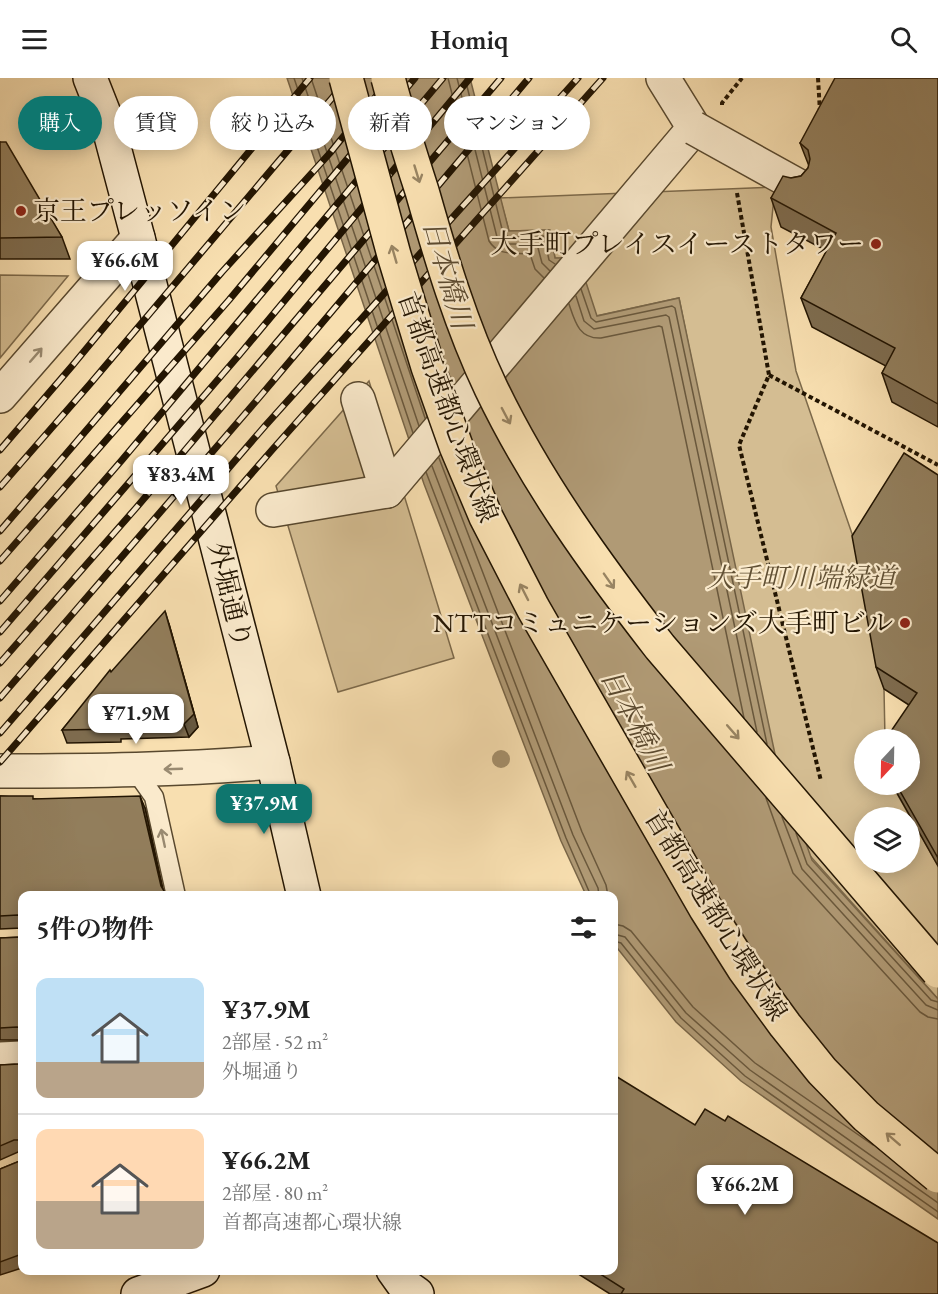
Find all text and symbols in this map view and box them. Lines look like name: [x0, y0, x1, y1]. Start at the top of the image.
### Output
text: Homiq: [430, 22, 508, 57]
icon: menu: [18, 23, 51, 56]
icon: search: [887, 23, 920, 56]
chip: 購入: [18, 96, 102, 150]
chip: 賃貸: [114, 96, 198, 150]
chip: 絞り込み: [210, 96, 336, 150]
chip: 新着: [348, 96, 432, 150]
chip: マンション: [444, 96, 590, 150]
one-way arrow: [412, 164, 423, 183]
place label: 京王プレッソイン: [33, 193, 246, 228]
marker: 京王プレッソイン: [14, 204, 28, 218]
water label: 日本橋川: [415, 215, 482, 336]
place label: 大手町プレイスイーストタワー: [491, 226, 864, 261]
marker: 大手町プレイスイーストタワー: [869, 237, 883, 251]
pin: ¥66.6M: [76, 241, 174, 292]
one-way arrow: [388, 245, 399, 264]
text: ¥66.6M: [91, 247, 159, 273]
street label: 首都高速都心環状線: [390, 287, 506, 527]
one-way arrow: [29, 347, 43, 362]
one-way arrow: [500, 407, 512, 424]
pin: ¥83.4M: [132, 455, 230, 506]
text: ¥83.4M: [147, 461, 215, 487]
street label: 外堀通り: [200, 538, 261, 652]
park label: 大手町川端緑道: [707, 560, 899, 595]
one-way arrow: [603, 572, 615, 589]
one-way arrow: [518, 583, 530, 601]
place label: NTTコミュニケーションズ大手町ビル: [433, 605, 893, 640]
marker: NTTコミュニケーションズ大手町ビル: [898, 616, 912, 630]
water label: 日本橋川: [593, 662, 679, 781]
pin: ¥71.9M: [87, 694, 185, 745]
text: ¥71.9M: [102, 700, 170, 726]
one-way arrow: [726, 724, 739, 740]
north arrow: [854, 729, 920, 795]
map controls: [854, 729, 920, 873]
one-way arrow: [164, 763, 184, 775]
one-way arrow: [625, 771, 637, 788]
pin: ¥37.9M: [215, 784, 313, 835]
text: ¥37.9M: [230, 790, 298, 816]
street label: 首都高速都心環状線: [637, 802, 796, 1027]
button: layers: [854, 807, 920, 873]
one-way arrow: [157, 829, 169, 848]
icon: filters: [567, 911, 600, 944]
text: 5件の物件: [36, 912, 154, 946]
text: ¥37.9M: [222, 992, 311, 1026]
icon: home: [84, 1002, 156, 1074]
text: 2部屋 · 52 m²: [222, 1029, 328, 1055]
text: 外堀通り: [222, 1058, 302, 1084]
one-way arrow: [886, 1132, 901, 1146]
text: ¥66.2M: [222, 1143, 311, 1177]
icon: home: [84, 1153, 156, 1225]
pin: ¥66.2M: [696, 1165, 794, 1216]
text: ¥66.2M: [711, 1171, 779, 1197]
text: 2部屋 · 80 m²: [222, 1180, 328, 1206]
text: 首都高速都心環状線: [222, 1209, 402, 1235]

